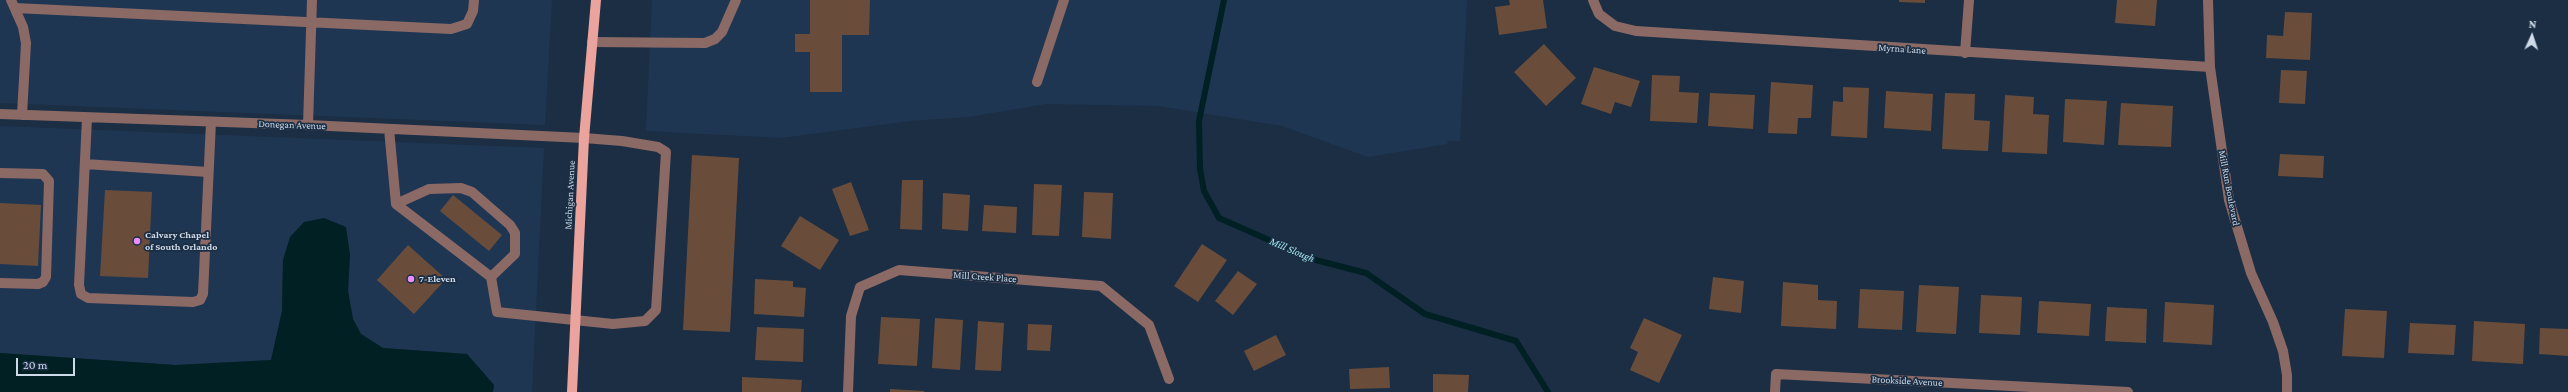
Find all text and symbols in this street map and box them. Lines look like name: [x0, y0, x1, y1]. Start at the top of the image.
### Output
north arrow: [2512, 16, 2552, 56]
text: N: [2529, 18, 2537, 30]
street label: Myrna Lane: [1878, 41, 1926, 57]
street label: Donegan Avenue: [258, 118, 326, 132]
street label: Mill Run Boulevard: [2216, 149, 2242, 227]
street label: Michigan Avenue: [562, 160, 578, 230]
place label: Calvary Chapel of South Orlando: [145, 229, 217, 252]
water label: Mill Slough: [1267, 235, 1317, 265]
marker: Calvary Chapel of South Orlando: [132, 236, 142, 246]
street label: Mill Creek Place: [953, 269, 1017, 285]
place label: 7-Eleven: [419, 273, 456, 285]
marker: 7-Eleven: [406, 274, 416, 284]
scale bar: [18, 350, 77, 376]
text: 20 m: [23, 358, 47, 372]
street label: Brookside Avenue: [1871, 373, 1943, 389]

